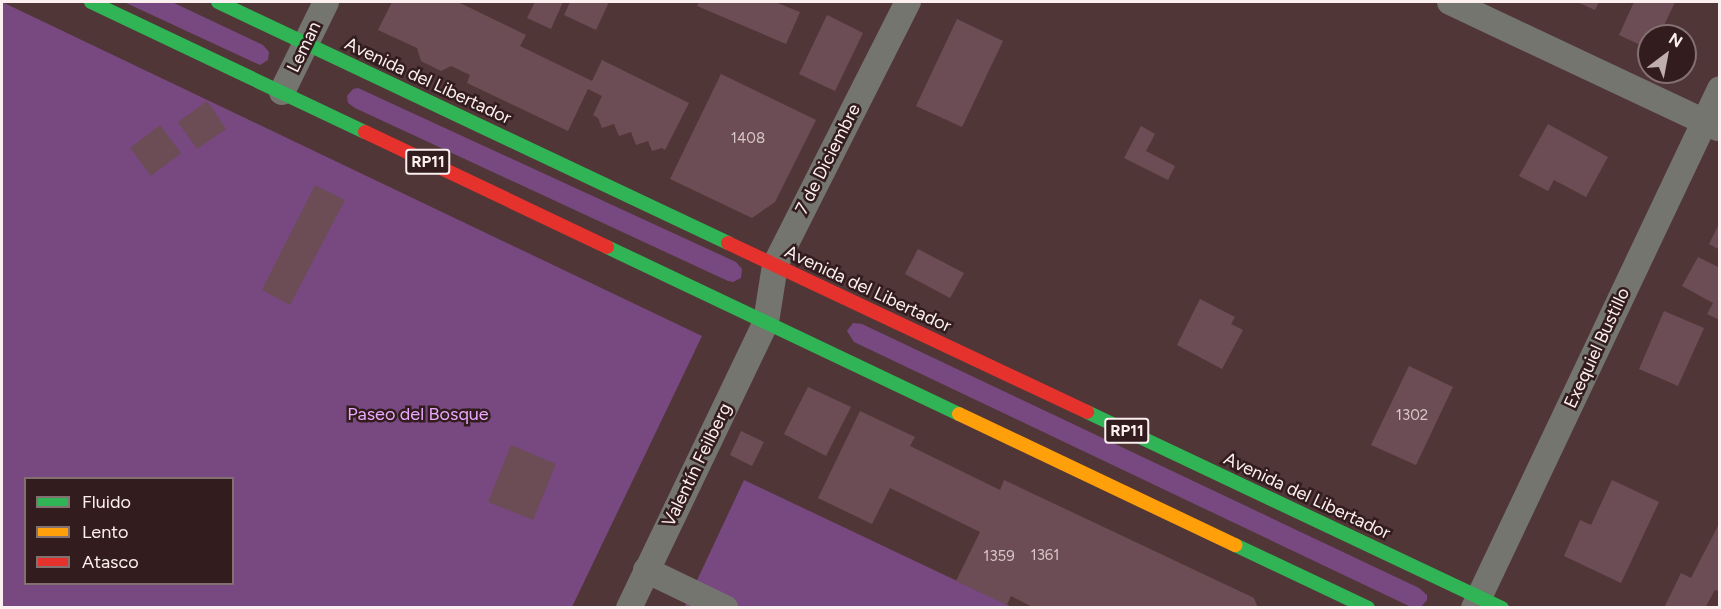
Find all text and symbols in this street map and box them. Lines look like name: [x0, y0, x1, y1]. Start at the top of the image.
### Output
street label: Leman: [283, 18, 325, 76]
north arrow: [1637, 24, 1697, 84]
text: N: [1665, 29, 1686, 51]
street label: Avenida del Libertador: [341, 33, 515, 129]
street label: 7 de Diciembre: [791, 100, 865, 218]
house number: 1408: [731, 130, 765, 148]
road number: RP11: [404, 149, 452, 175]
street label: Avenida del Libertador: [781, 241, 955, 337]
street label: Exequiel Bustillo: [1560, 284, 1634, 412]
street label: Valentín Feilberg: [658, 400, 736, 530]
park label: Paseo del Bosque: [347, 403, 489, 425]
house number: 1302: [1396, 407, 1428, 425]
road number: RP11: [1103, 418, 1151, 444]
street label: Avenida del Libertador: [1220, 448, 1394, 544]
legend: [24, 477, 234, 585]
text: Fluido: [82, 491, 131, 513]
text: Lento: [82, 521, 128, 543]
house number: 1361: [1030, 547, 1060, 565]
house number: 1359: [983, 548, 1015, 566]
text: Atasco: [82, 551, 139, 573]

